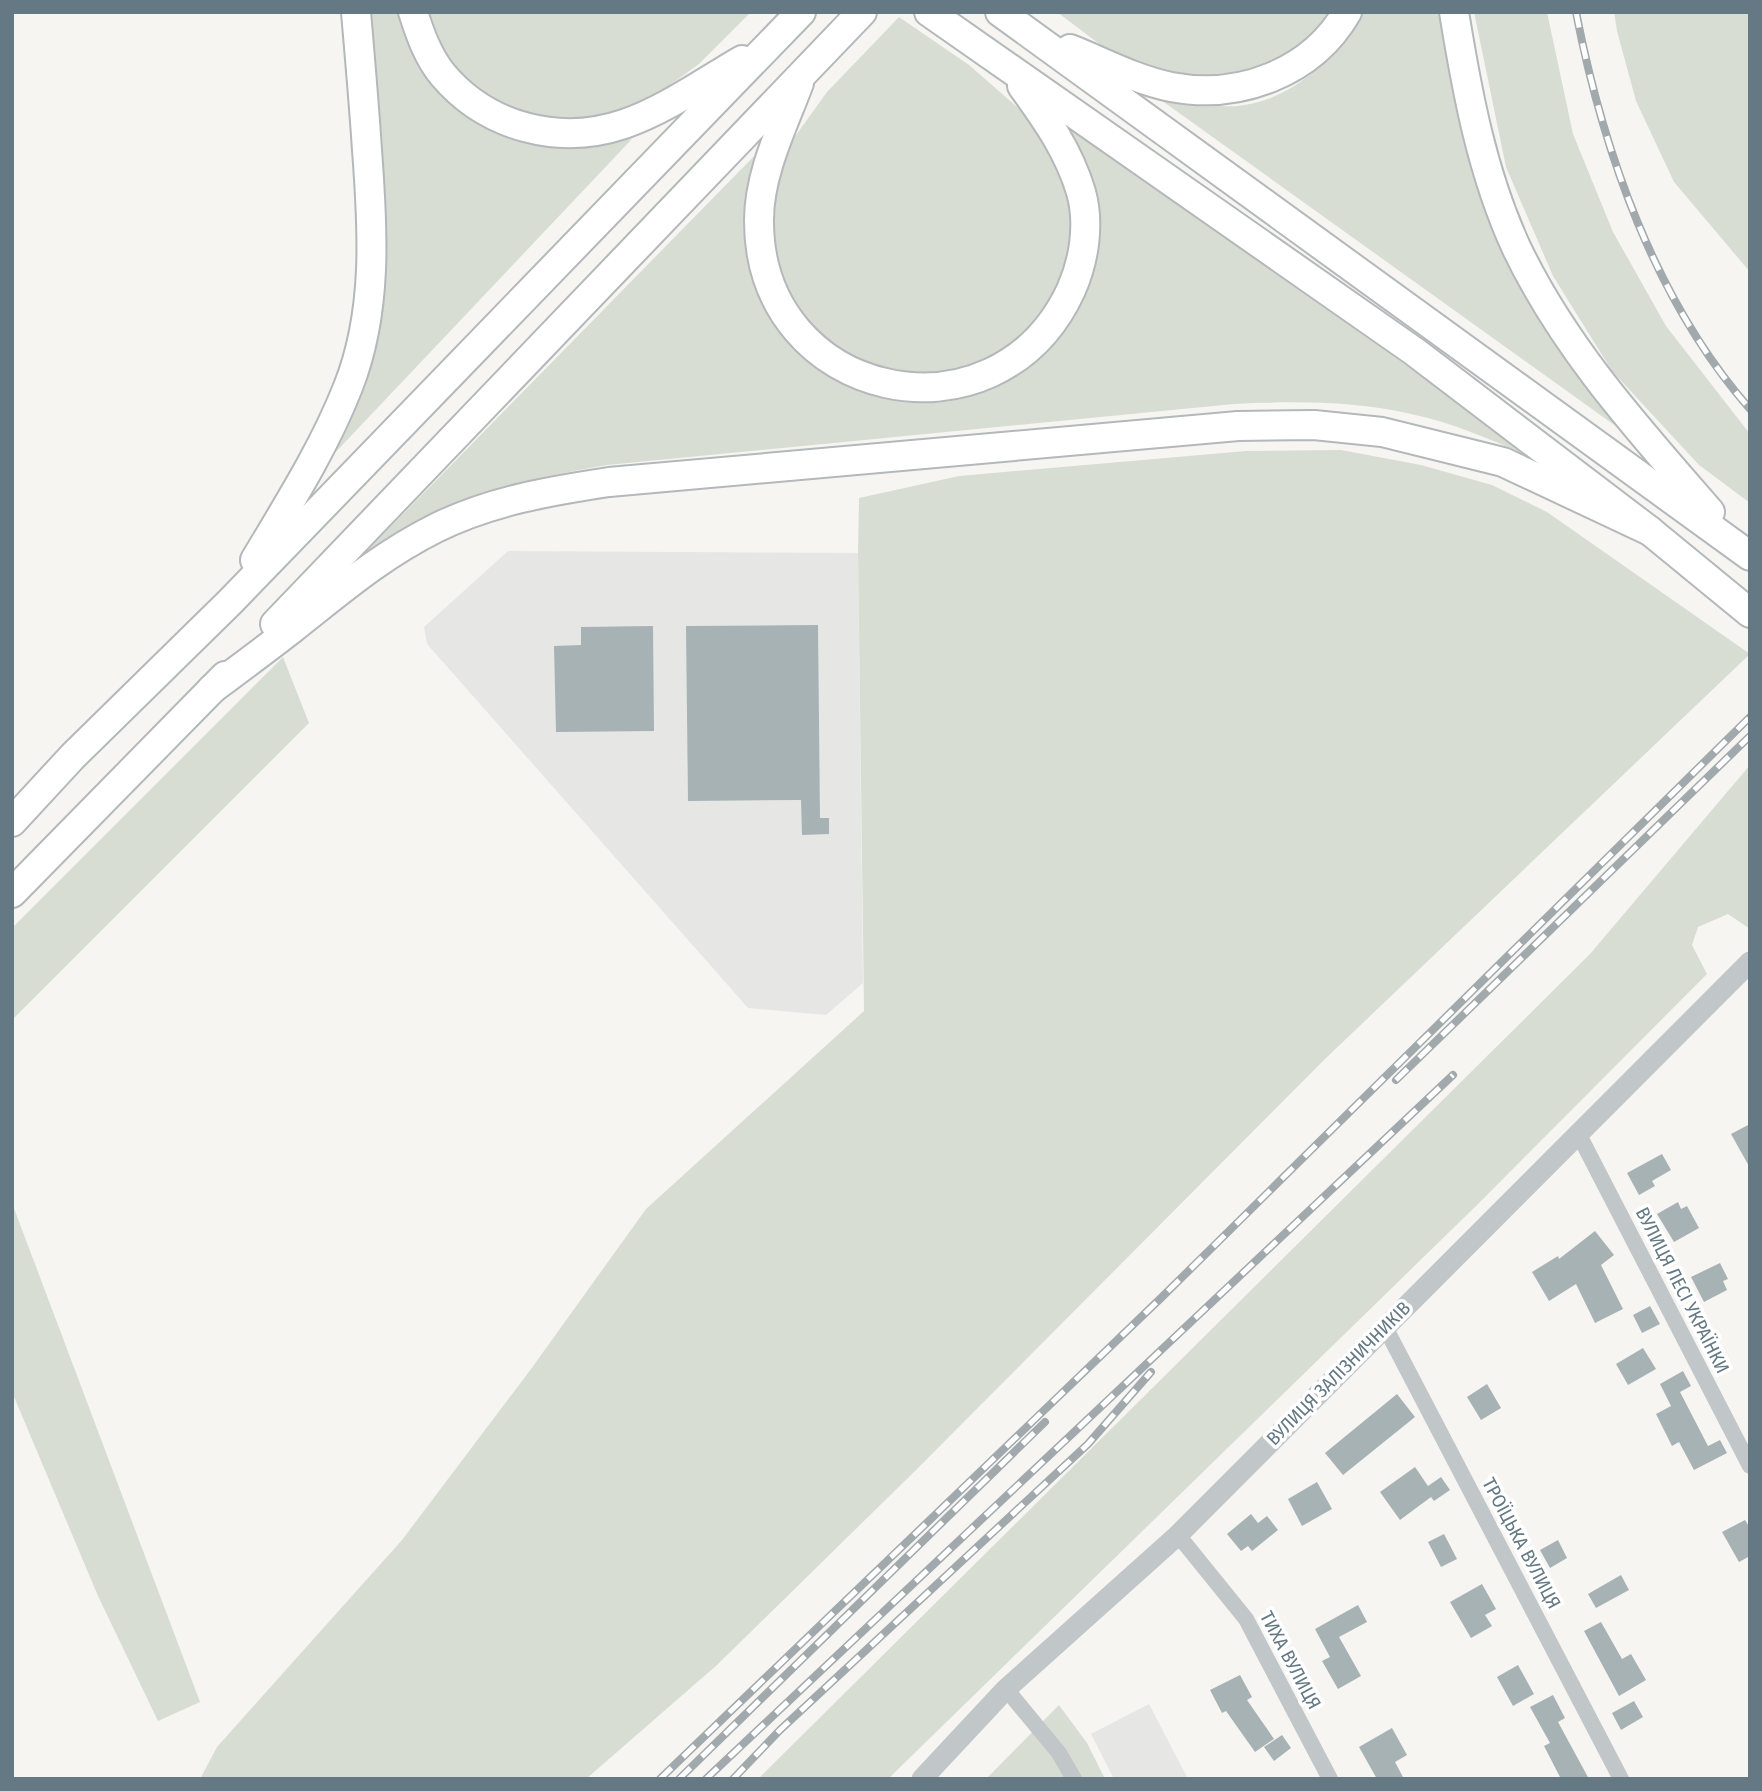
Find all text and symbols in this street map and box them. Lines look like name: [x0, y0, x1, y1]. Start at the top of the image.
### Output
street label: ВУЛИЦЯ ЛЕСІ УКРАЇНКИ: [1631, 1203, 1734, 1377]
street label: ВУЛИЦЯ ЗАЛІЗНИЧНИКІВ: [1262, 1297, 1415, 1450]
street label: ТРОЇЦЬКА ВУЛИЦЯ: [1477, 1474, 1566, 1613]
street label: ТИХА ВУЛИЦЯ: [1255, 1607, 1326, 1713]

